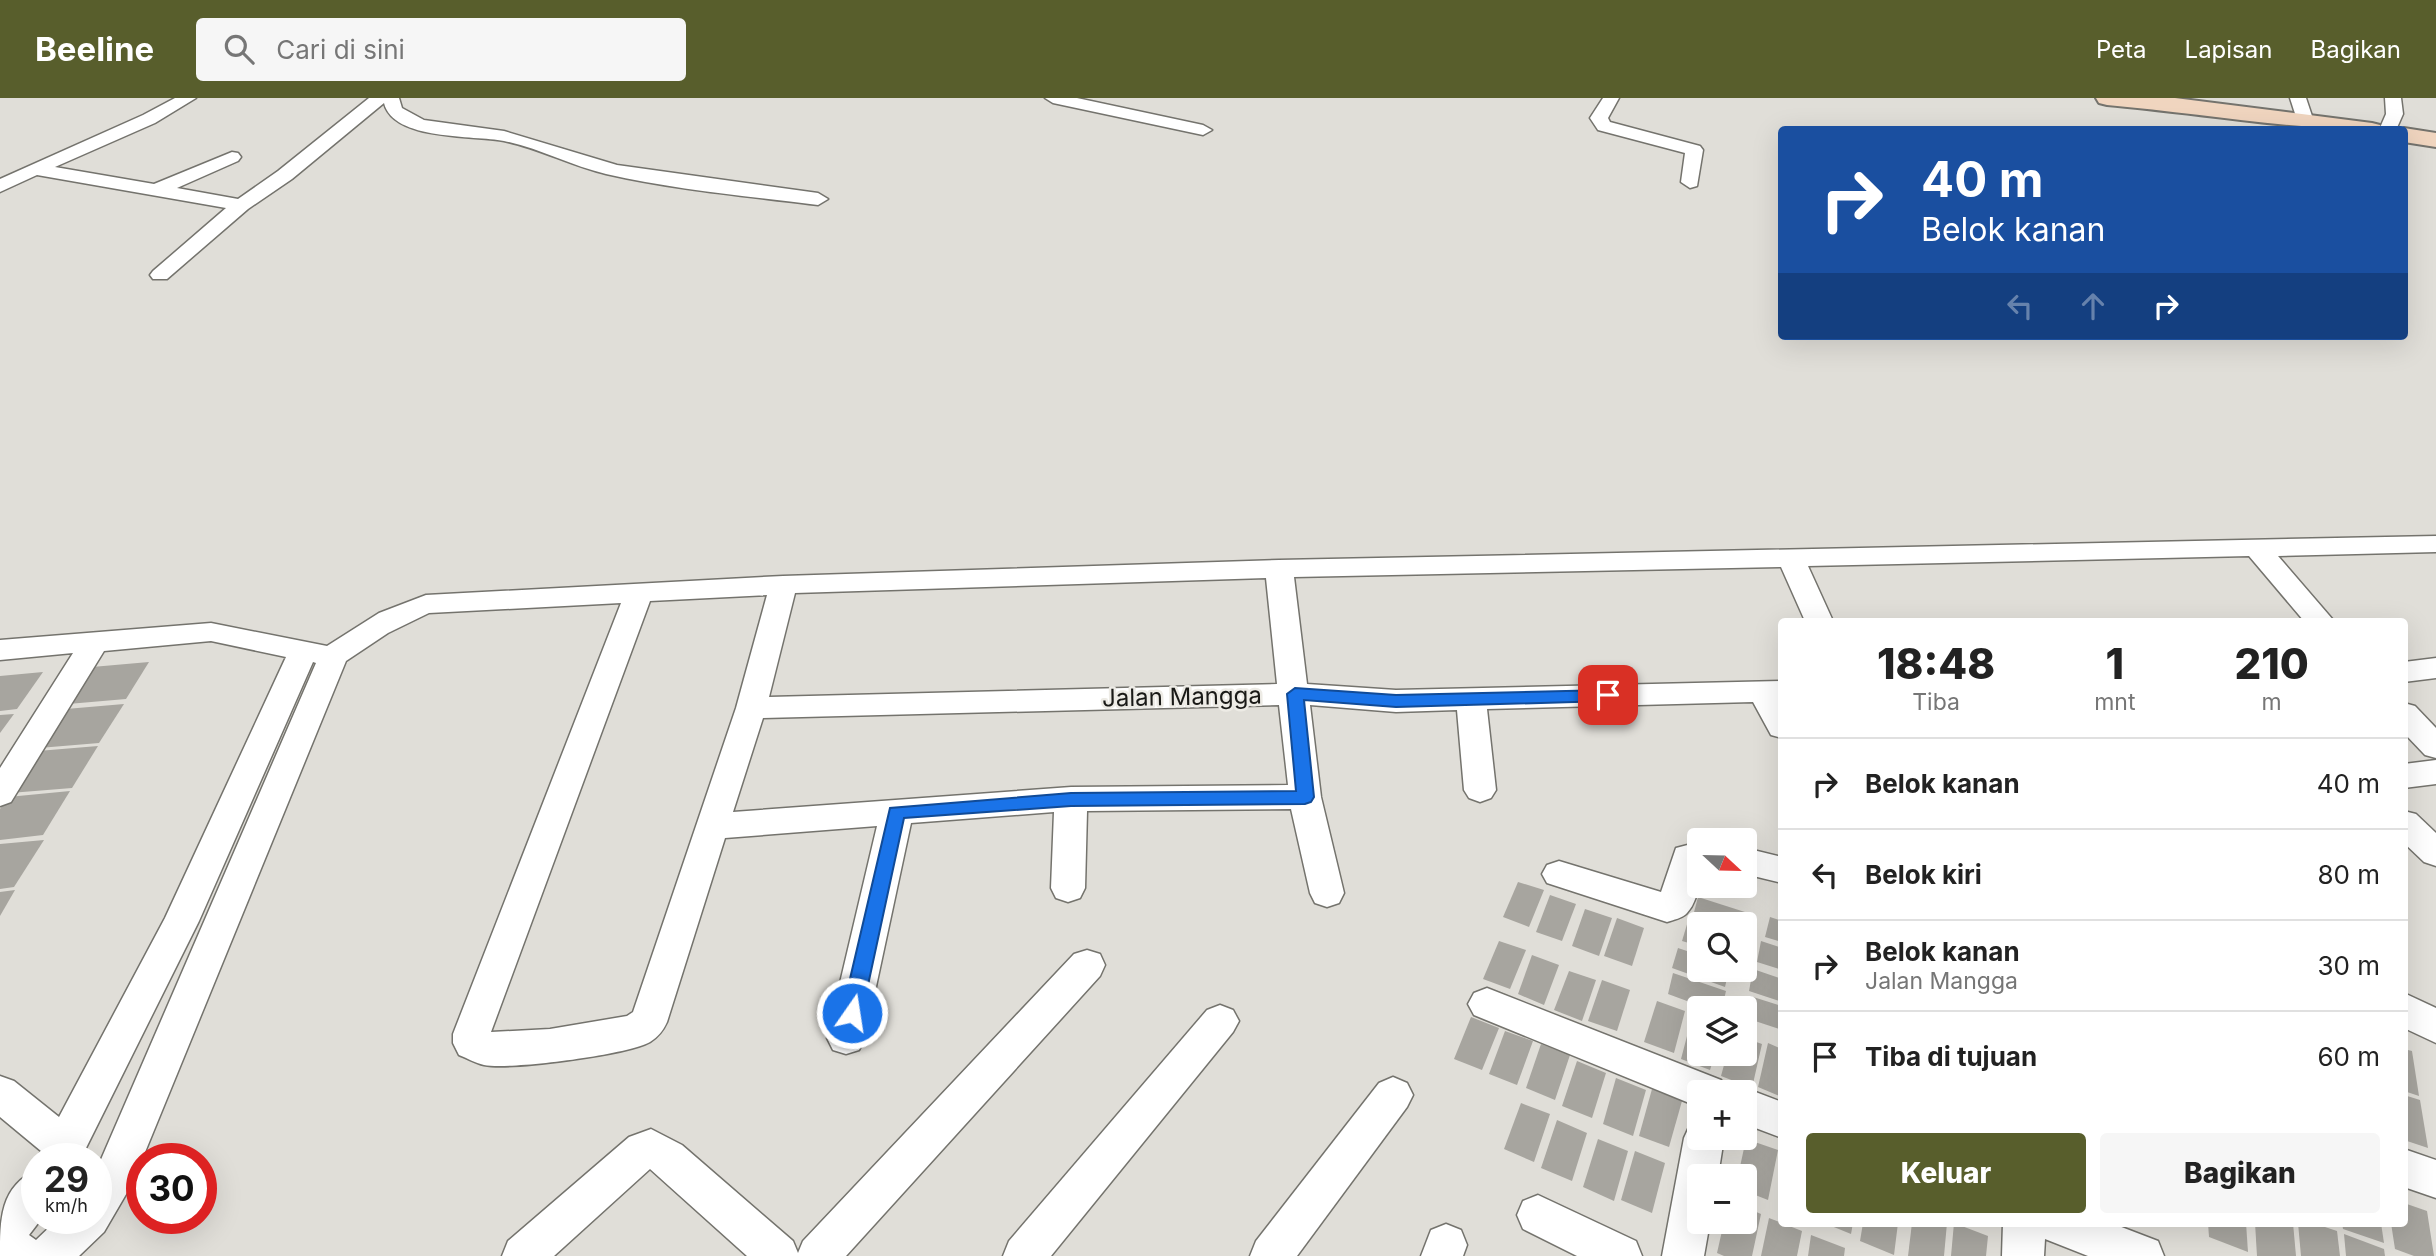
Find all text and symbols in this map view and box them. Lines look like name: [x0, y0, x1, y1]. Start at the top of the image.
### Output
search box: [196, 18, 686, 81]
text: Beeline: [35, 29, 154, 69]
icon: search: [220, 30, 258, 68]
text: Cari di sini: [276, 34, 405, 65]
text: Peta: [2096, 35, 2147, 64]
text: Lapisan: [2185, 35, 2272, 64]
text: Bagikan: [2310, 35, 2401, 64]
text: 40 m: [1921, 150, 2044, 209]
icon: right: [1806, 154, 1897, 245]
text: Belok kanan: [1921, 210, 2105, 249]
icon: left: [2001, 287, 2039, 325]
icon: ahead: [2074, 287, 2112, 325]
icon: right: [2147, 287, 2185, 325]
text: 18:48: [1877, 638, 1995, 689]
text: 1: [2106, 638, 2124, 689]
text: 210: [2235, 638, 2309, 689]
pin: [1578, 665, 1638, 725]
icon: arrive: [1589, 676, 1627, 714]
street label: Jalan Mangga: [1102, 681, 1262, 712]
text: Tiba: [1912, 688, 1960, 716]
text: mnt: [2094, 688, 2135, 716]
text: m: [2262, 688, 2282, 716]
icon: right: [1806, 765, 1844, 803]
text: Belok kanan: [1865, 768, 2020, 799]
text: 40 m: [2317, 768, 2380, 799]
north arrow: [1687, 828, 1757, 898]
map controls: [1687, 828, 1757, 1234]
icon: left: [1806, 856, 1844, 894]
text: Belok kiri: [1865, 859, 1982, 890]
text: 80 m: [2317, 859, 2380, 890]
button: search: [1687, 912, 1757, 982]
text: Belok kanan: [1865, 936, 2020, 967]
icon: right: [1806, 947, 1844, 985]
text: 30 m: [2317, 950, 2380, 981]
text: Jalan Mangga: [1865, 967, 2018, 995]
position arrow: [815, 976, 889, 1050]
button: layers: [1687, 996, 1757, 1066]
icon: arrive: [1806, 1038, 1844, 1076]
text: Tiba di tujuan: [1865, 1041, 2037, 1072]
text: 60 m: [2317, 1041, 2380, 1072]
button: +: [1687, 1080, 1757, 1150]
button: Keluar: [1806, 1133, 2086, 1213]
button: Bagikan: [2100, 1133, 2380, 1213]
speed limit sign: 30: [126, 1143, 217, 1234]
text: 29: [44, 1158, 89, 1200]
button: −: [1687, 1164, 1757, 1234]
text: km/h: [45, 1195, 88, 1216]

